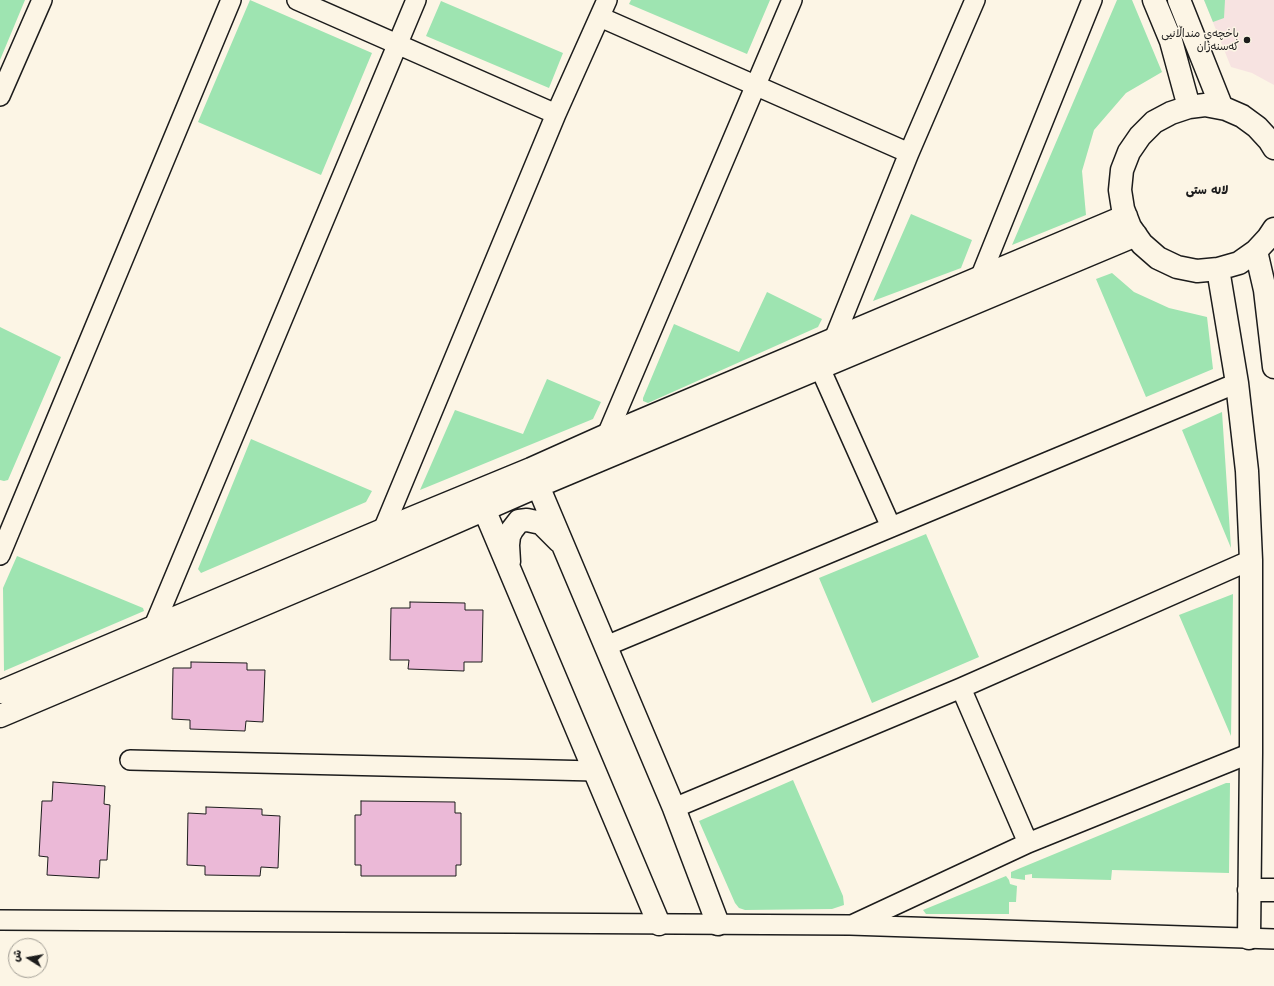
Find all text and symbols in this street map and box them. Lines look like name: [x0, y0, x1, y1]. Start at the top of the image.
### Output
place label: باخچەی منداڵانیی کەسنەزان: [1161, 27, 1239, 53]
marker: باخچەی منداڵانیی کەسنەزان: [1242, 35, 1252, 45]
district label: لانه‌ ستی: [1186, 184, 1228, 198]
north arrow: [8, 938, 48, 978]
text: ش: [9, 949, 24, 963]

